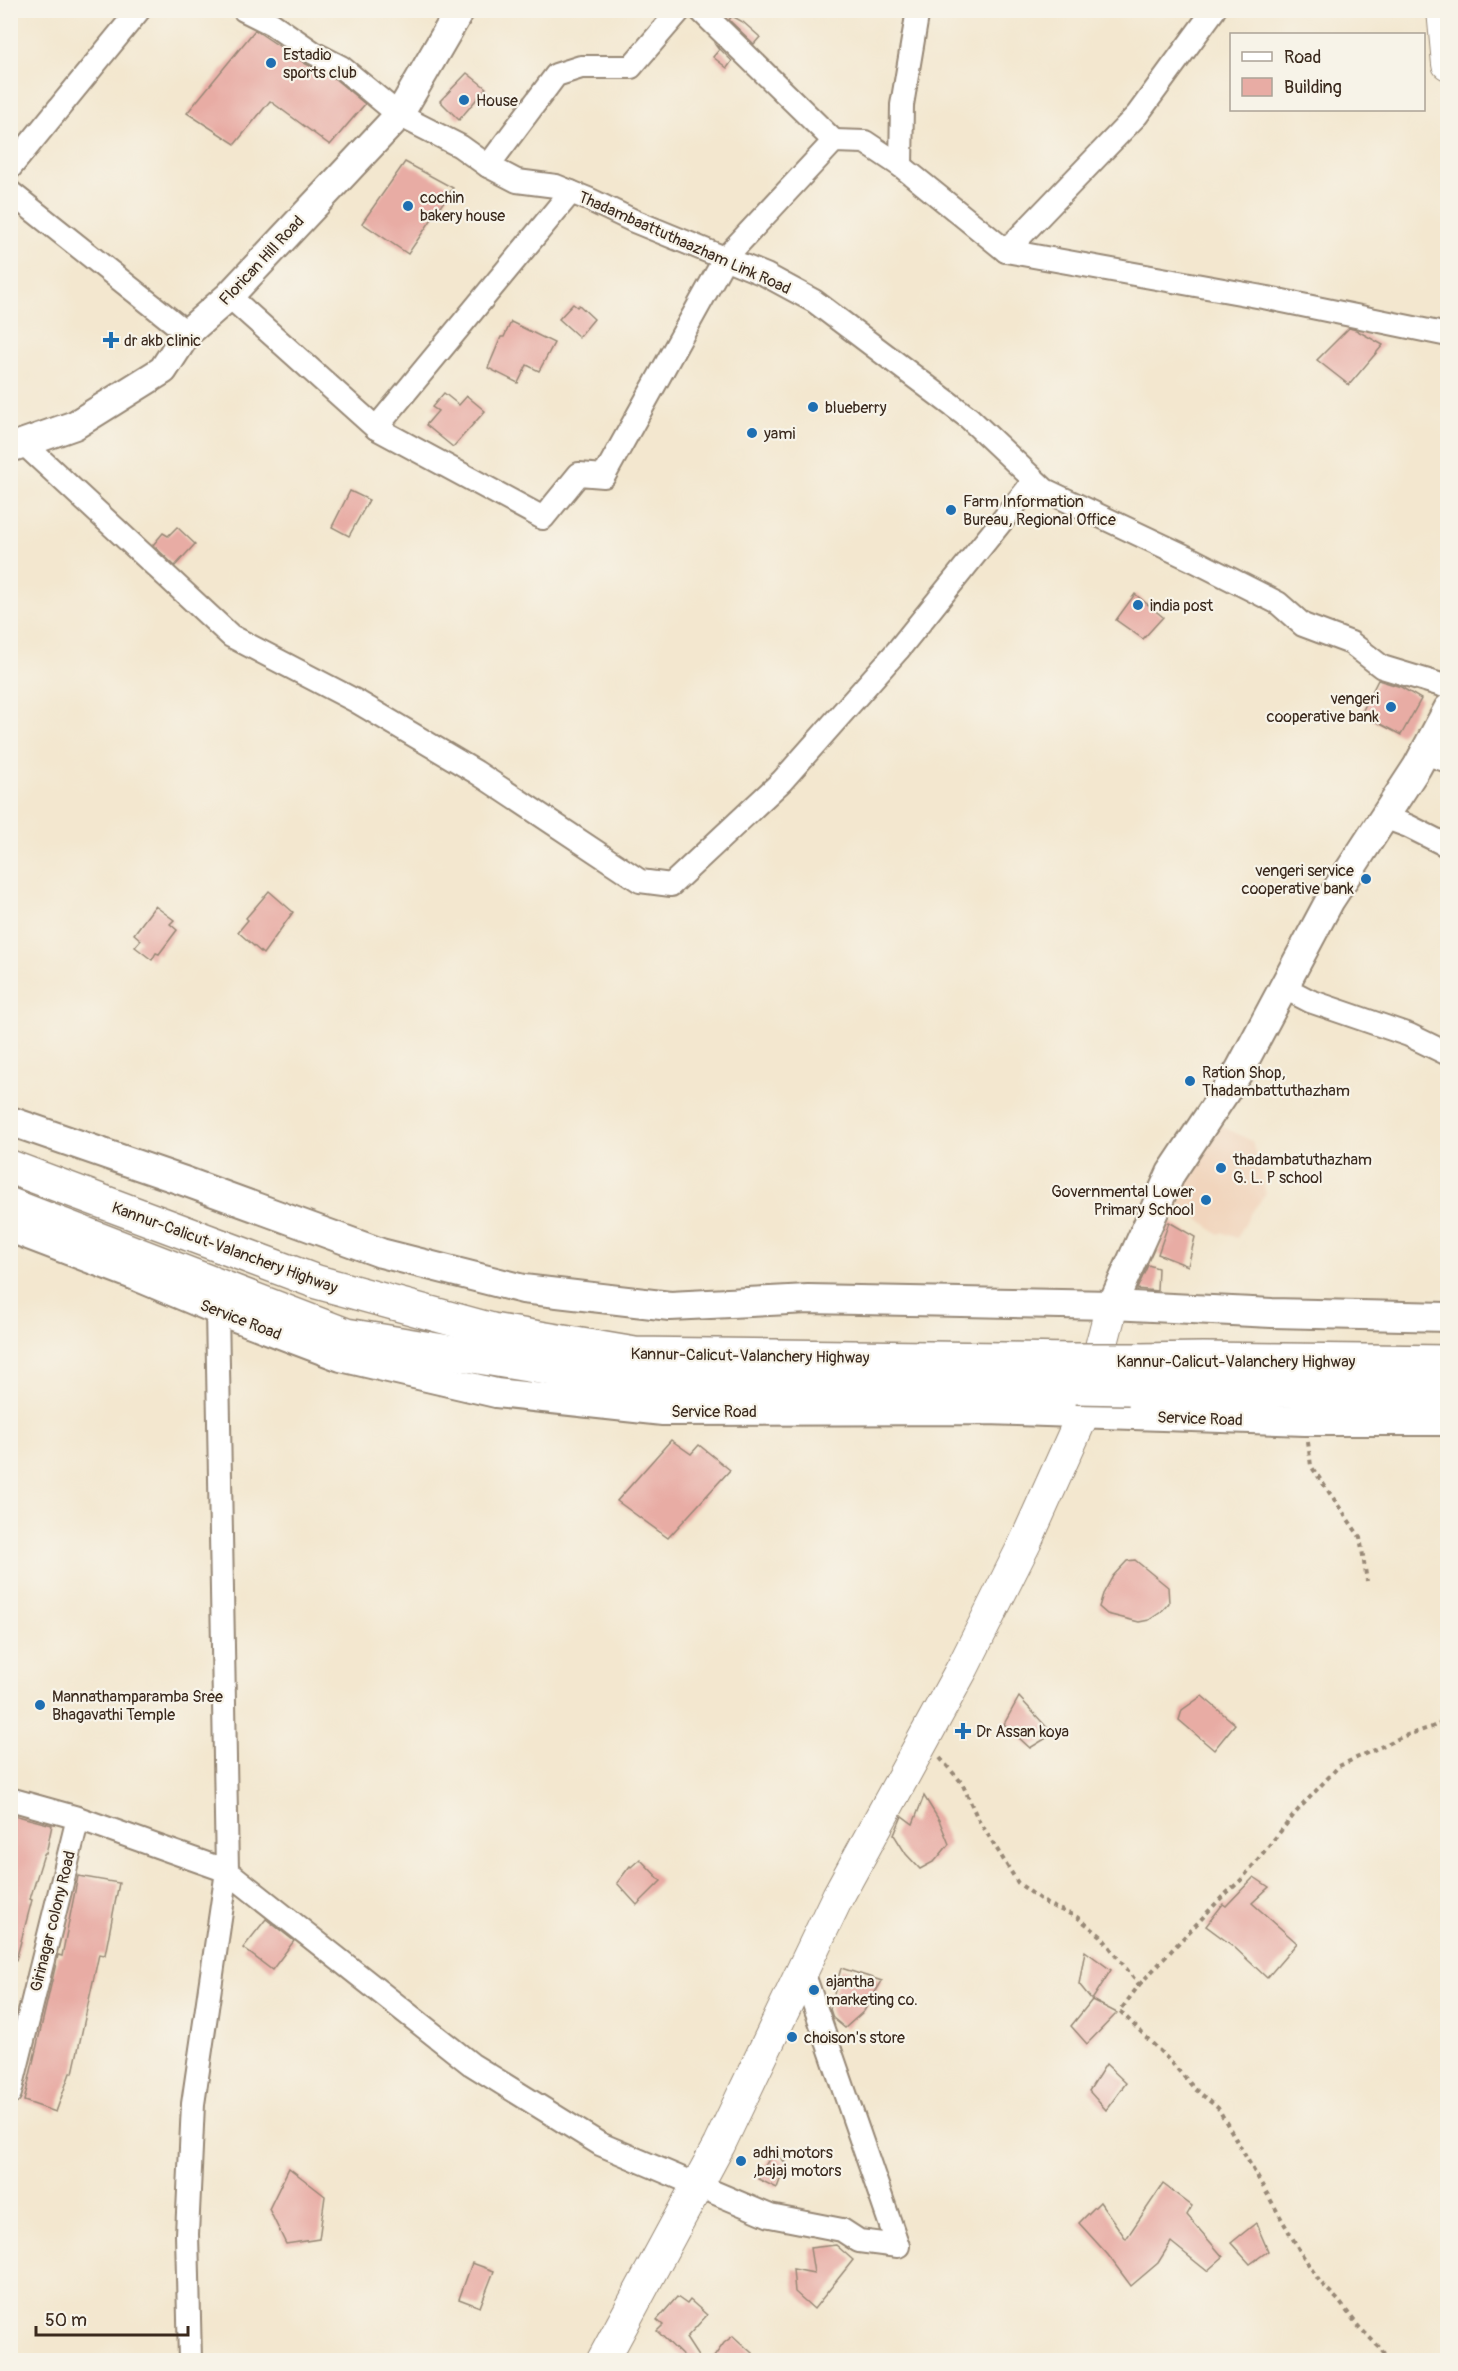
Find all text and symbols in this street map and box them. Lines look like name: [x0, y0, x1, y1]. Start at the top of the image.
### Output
legend: [1230, 33, 1425, 111]
place label: Estadio sports club: [283, 45, 357, 83]
text: Road: [1284, 46, 1321, 69]
marker: Estadio sports club: [264, 56, 278, 70]
text: Building: [1284, 76, 1342, 99]
place label: House: [476, 91, 518, 111]
marker: House: [457, 93, 471, 107]
street label: Thadambaattuthaazham Link Road: [575, 187, 794, 299]
place label: cochin bakery house: [420, 188, 505, 226]
marker: cochin bakery house: [401, 199, 415, 213]
street label: Florican Hill Road: [215, 212, 308, 310]
marker: dr akb clinic: [102, 331, 120, 349]
place label: dr akb clinic: [124, 331, 201, 351]
place label: blueberry: [825, 398, 887, 418]
marker: blueberry: [806, 400, 820, 414]
place label: yami: [763, 424, 795, 444]
marker: yami: [745, 426, 759, 440]
place label: Farm Information Bureau, Regional Office: [963, 492, 1116, 530]
marker: Farm Information Bureau, Regional Office: [944, 503, 958, 517]
place label: india post: [1150, 596, 1214, 616]
marker: india post: [1131, 598, 1145, 612]
place label: vengeri cooperative bank: [1267, 689, 1379, 727]
marker: vengeri cooperative bank: [1384, 700, 1398, 714]
place label: vengeri service cooperative bank: [1242, 861, 1354, 899]
marker: vengeri service cooperative bank: [1359, 872, 1373, 886]
place label: Ration Shop, Thadambattuthazham: [1202, 1063, 1350, 1101]
marker: Ration Shop, Thadambattuthazham: [1183, 1074, 1197, 1088]
place label: thadambatuthazham G. L. P school: [1232, 1150, 1372, 1188]
marker: thadambatuthazham G. L. P school: [1214, 1161, 1228, 1175]
place label: Governmental Lower Primary School: [1051, 1182, 1194, 1220]
marker: Governmental Lower Primary School: [1199, 1193, 1213, 1207]
street label: Kannur-Calicut-Valanchery Highway: [109, 1198, 340, 1298]
street label: Service Road: [197, 1295, 284, 1345]
street label: Kannur-Calicut-Valanchery Highway: [630, 1344, 870, 1368]
street label: Kannur-Calicut-Valanchery Highway: [1117, 1352, 1356, 1372]
street label: Service Road: [671, 1402, 757, 1422]
street label: Service Road: [1157, 1408, 1243, 1430]
place label: Mannathamparamba Sree Bhagavathi Temple: [52, 1687, 223, 1725]
marker: Mannathamparamba Sree Bhagavathi Temple: [33, 1698, 47, 1712]
marker: Dr Assan koya: [954, 1722, 972, 1740]
place label: Dr Assan koya: [976, 1722, 1069, 1742]
street label: Girinagar colony Road: [26, 1849, 80, 1994]
place label: ajantha marketing co.: [826, 1972, 918, 2010]
marker: ajantha marketing co.: [807, 1983, 821, 1997]
place label: choison's store: [804, 2028, 905, 2048]
marker: choison's store: [785, 2030, 799, 2044]
place label: adhi motors ,bajaj motors: [753, 2143, 841, 2181]
marker: adhi motors ,bajaj motors: [734, 2154, 748, 2168]
scale bar: [36, 2299, 188, 2337]
text: 50 m: [45, 2309, 87, 2332]

